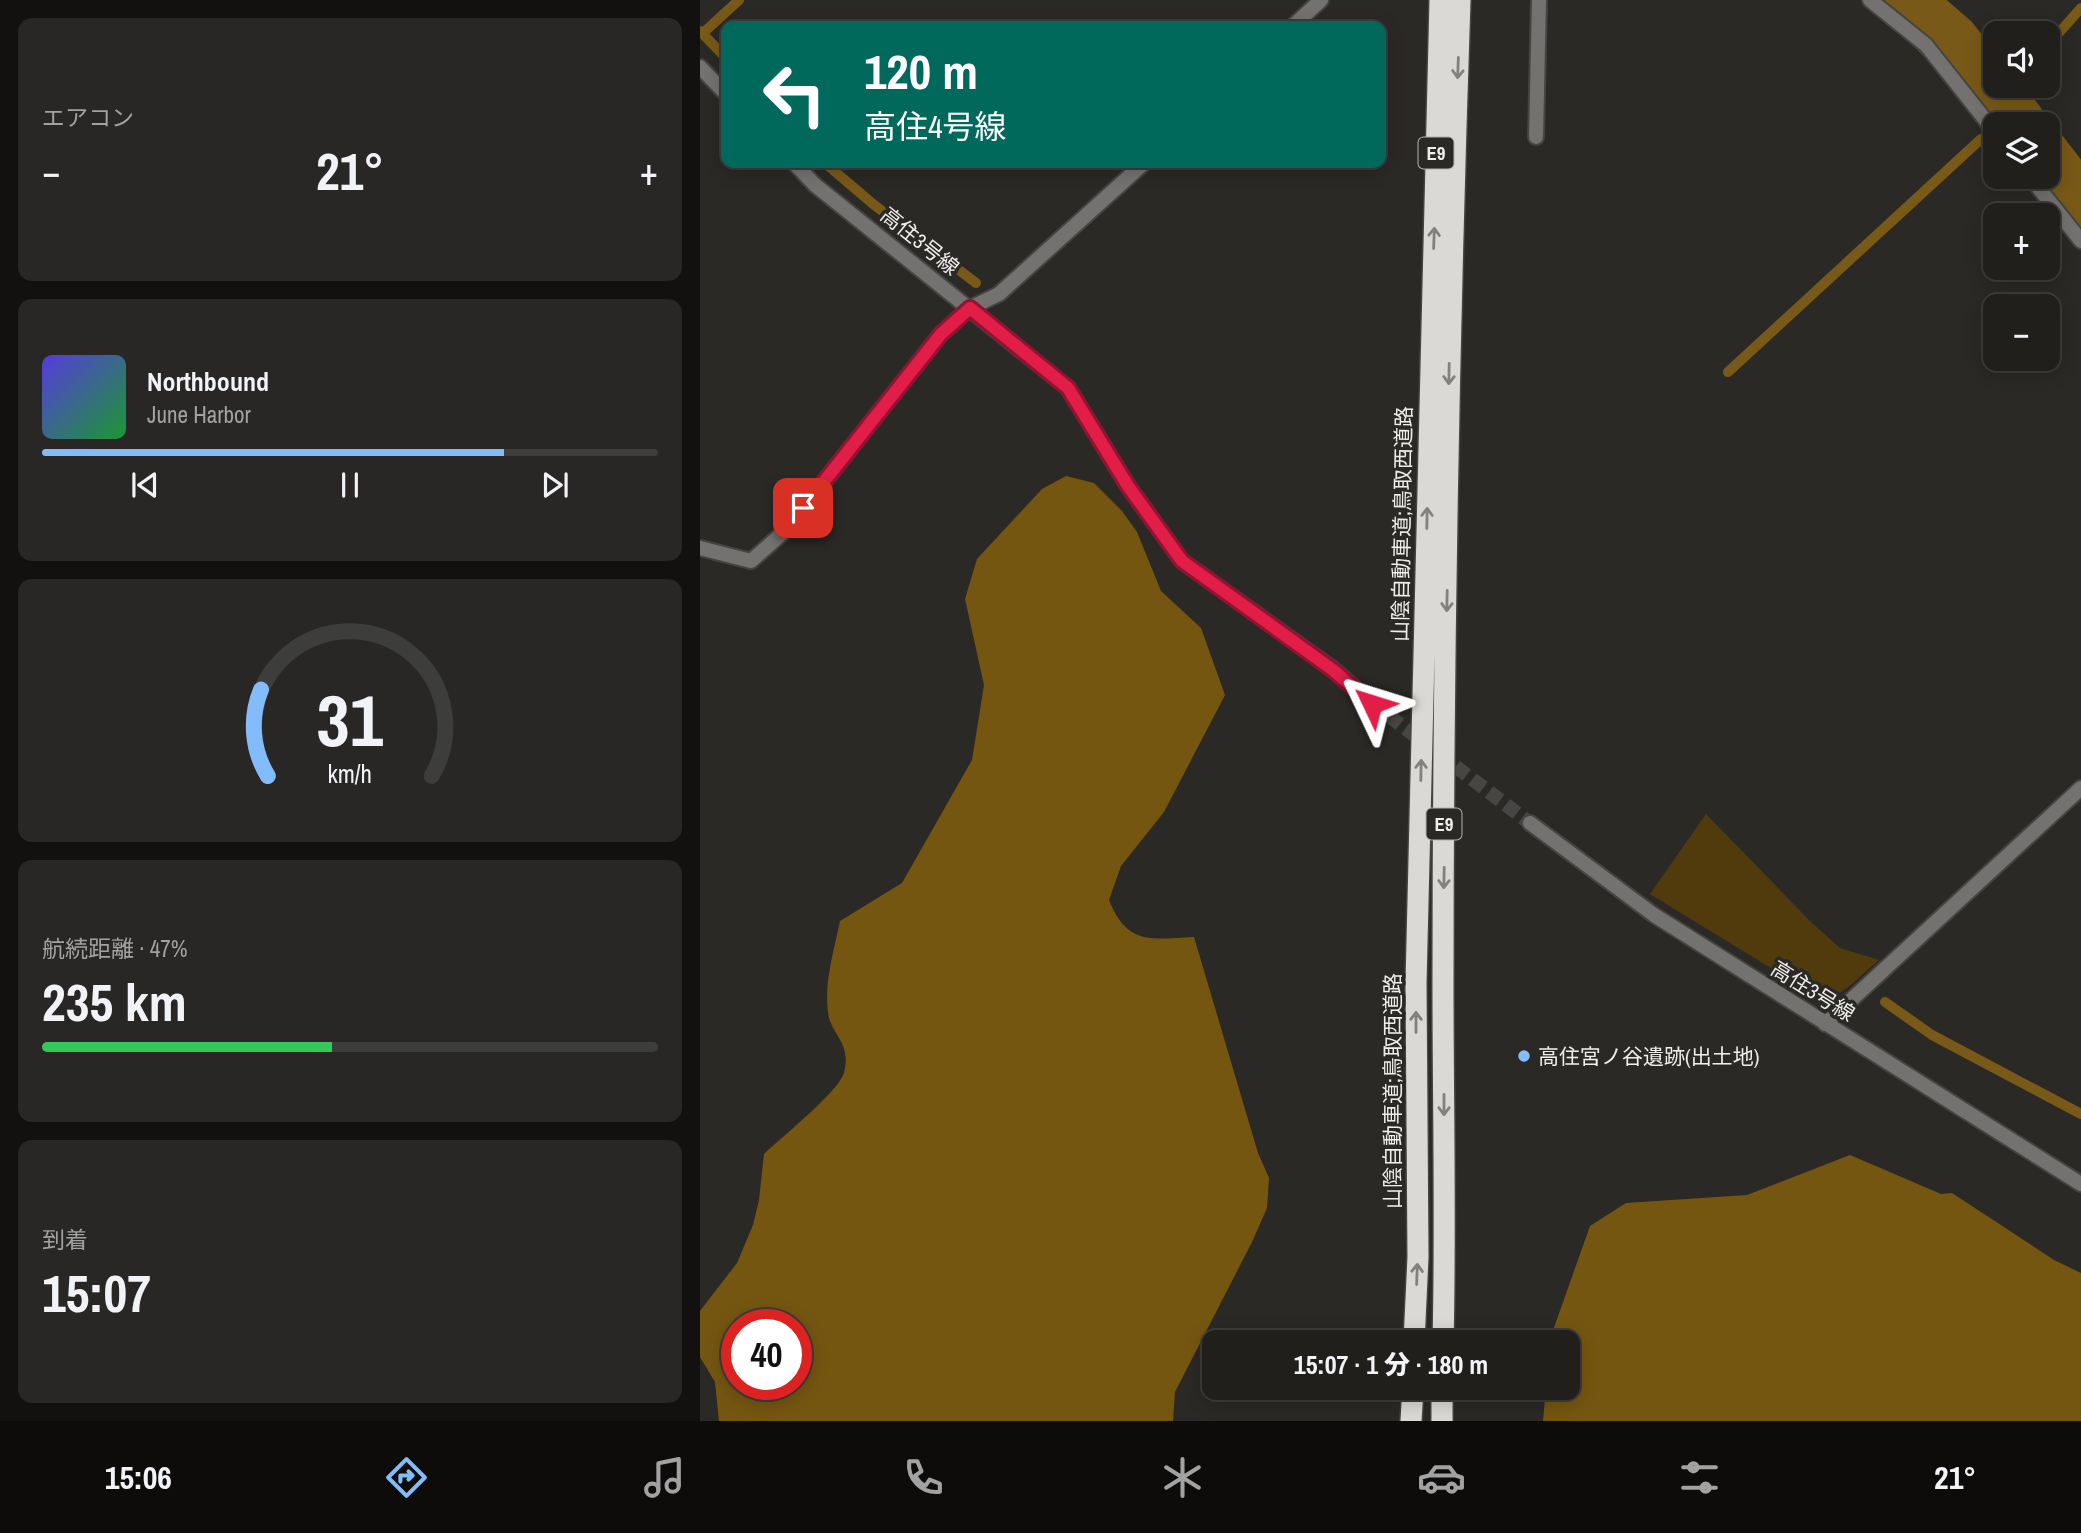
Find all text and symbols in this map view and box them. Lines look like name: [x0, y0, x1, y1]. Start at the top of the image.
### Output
map controls: [1983, 21, 2060, 371]
button: sound: [1983, 21, 2060, 98]
text: 120 m: [864, 38, 978, 104]
icon: left: [749, 49, 840, 140]
one-way arrow: [1451, 56, 1464, 79]
text: エアコン: [42, 102, 134, 133]
text: 高住4号線: [864, 105, 1007, 148]
button: layers: [1983, 112, 2060, 189]
text: 21°: [316, 136, 384, 206]
road number: E9: [1418, 138, 1454, 168]
text: −: [42, 146, 60, 197]
text: +: [640, 146, 658, 197]
street label: 高住3号線: [875, 200, 965, 282]
button: +: [1983, 203, 2060, 280]
one-way arrow: [1427, 227, 1440, 250]
button: −: [1983, 294, 2060, 371]
one-way arrow: [1442, 362, 1456, 385]
text: Northbound: [147, 364, 269, 399]
text: June Harbor: [147, 399, 251, 430]
street label: 山陰自動車道;鳥取西道路: [1385, 406, 1419, 642]
icon: previous: [126, 466, 164, 504]
icon: pause: [331, 466, 369, 504]
icon: next: [536, 466, 574, 504]
pin: [773, 478, 833, 538]
icon: arrive: [784, 489, 822, 527]
one-way arrow: [1420, 507, 1433, 530]
one-way arrow: [1440, 589, 1453, 612]
position arrow: [1335, 667, 1409, 741]
text: 31: [317, 672, 384, 770]
text: km/h: [328, 757, 372, 791]
one-way arrow: [1414, 759, 1428, 782]
road number: E9: [1426, 808, 1462, 839]
one-way arrow: [1437, 866, 1451, 889]
text: 航続距離 · 47%: [42, 933, 187, 964]
street label: 高住3号線: [1766, 954, 1860, 1028]
text: 235 km: [42, 967, 187, 1037]
street label: 山陰自動車道;鳥取西道路: [1378, 973, 1407, 1209]
one-way arrow: [1409, 1011, 1423, 1034]
place label: 高住宮ノ谷遺跡(出土地): [1538, 1042, 1759, 1071]
marker: 高住宮ノ谷遺跡(出土地): [1516, 1048, 1532, 1064]
one-way arrow: [1437, 1093, 1451, 1116]
text: 到着: [42, 1224, 88, 1255]
text: 15:07: [42, 1258, 151, 1328]
one-way arrow: [1410, 1263, 1424, 1286]
speed limit sign: 40: [721, 1309, 812, 1400]
text: 15:07 · 1 分 · 180 m: [1294, 1347, 1488, 1382]
icon: directions: [382, 1453, 431, 1502]
icon: music: [640, 1453, 689, 1502]
icon: phone: [899, 1453, 948, 1502]
icon: climate: [1158, 1453, 1207, 1502]
icon: car: [1417, 1453, 1466, 1502]
icon: filters: [1675, 1453, 1724, 1502]
text: 15:06: [105, 1456, 172, 1499]
text: 21°: [1934, 1456, 1976, 1499]

